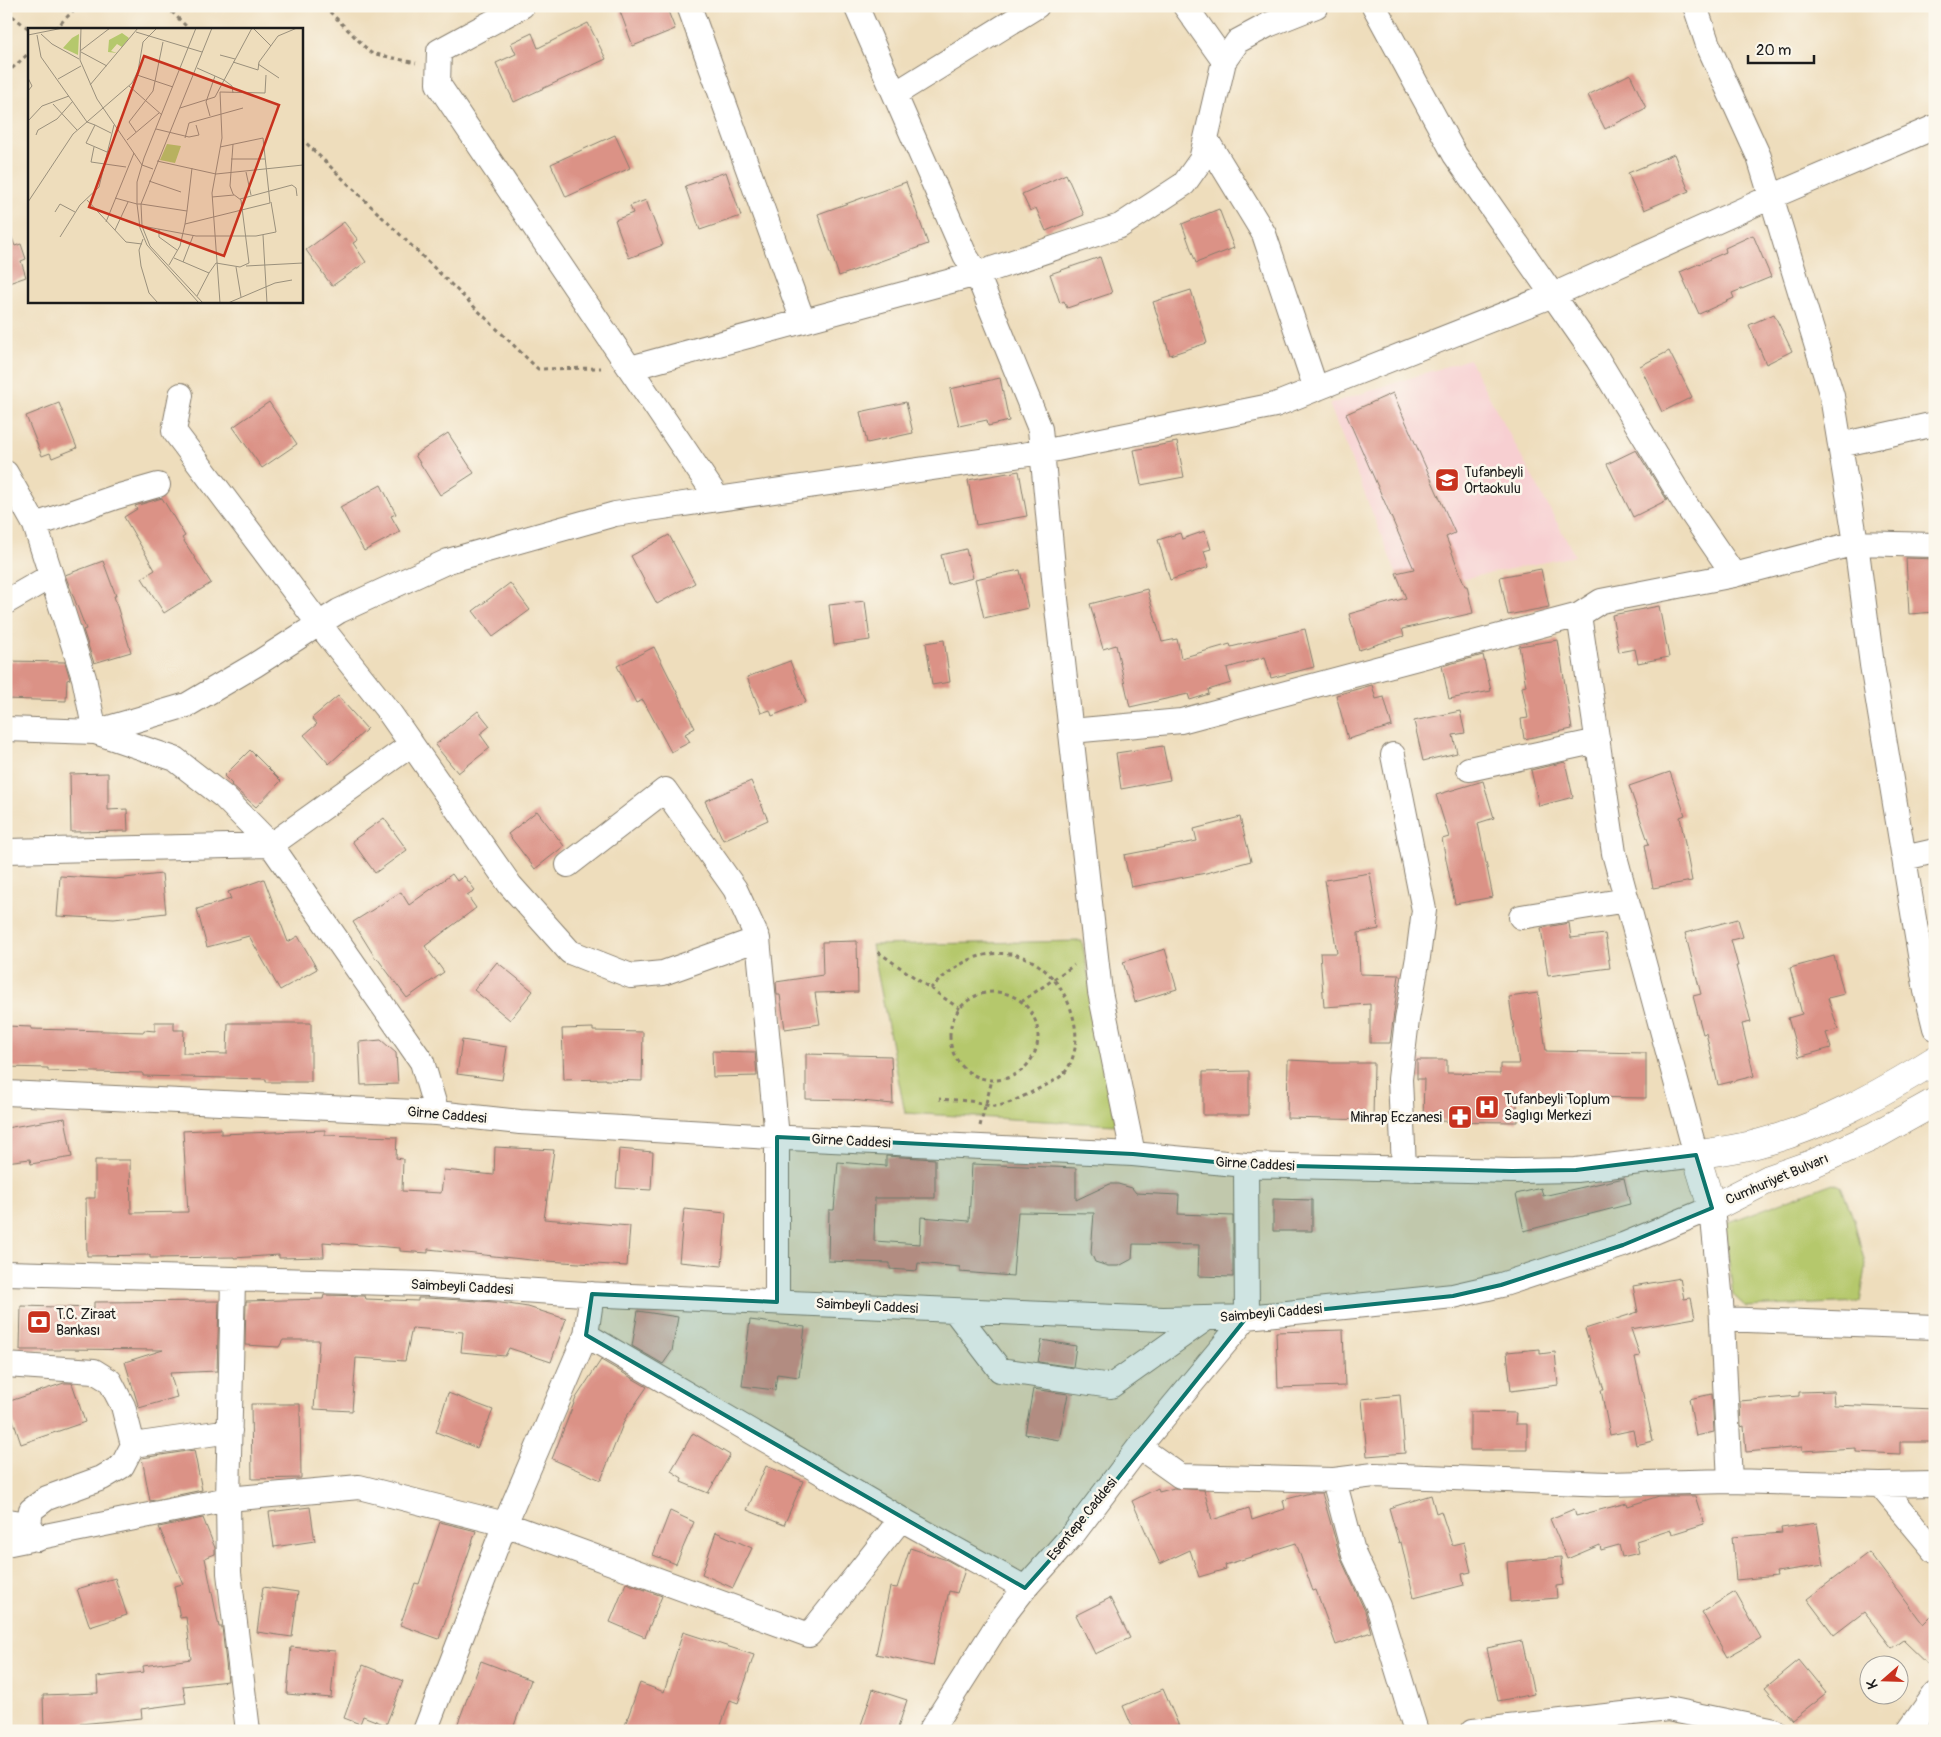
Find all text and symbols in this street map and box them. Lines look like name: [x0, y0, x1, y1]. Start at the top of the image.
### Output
inset map: [28, 28, 302, 302]
scale bar: [1748, 32, 1815, 64]
text: 20 m: [1756, 41, 1791, 60]
place label: Tufanbeyli Ortaokulu: [1464, 464, 1524, 497]
school or university icon: Tufanbeyli Ortaokulu: [1434, 467, 1460, 493]
place label: Tufanbeyli Toplum Saglıgı Merkezi: [1504, 1091, 1610, 1124]
hospital icon: Tufanbeyli Toplum Saglıgı Merkezi: [1474, 1094, 1500, 1120]
street label: Girne Caddesi: [407, 1103, 488, 1127]
pharmacy icon: Mihrap Eczanesi: [1447, 1104, 1473, 1130]
place label: Mihrap Eczanesi: [1350, 1109, 1442, 1126]
street label: Girne Caddesi: [811, 1130, 892, 1152]
street label: Cumhuriyet Bulvarı: [1723, 1150, 1831, 1208]
street label: Girne Caddesi: [1215, 1153, 1296, 1175]
street label: Saimbeyli Caddesi: [410, 1276, 514, 1298]
street label: Saimbeyli Caddesi: [815, 1295, 919, 1317]
street label: Saimbeyli Caddesi: [1219, 1300, 1323, 1326]
place label: T.C. Ziraat Bankası: [56, 1306, 116, 1339]
bank icon: T.C. Ziraat Bankası: [26, 1309, 52, 1335]
street label: Esentepe Caddesi: [1043, 1474, 1121, 1564]
north arrow: [1858, 1654, 1908, 1704]
text: K: [1863, 1677, 1882, 1691]

